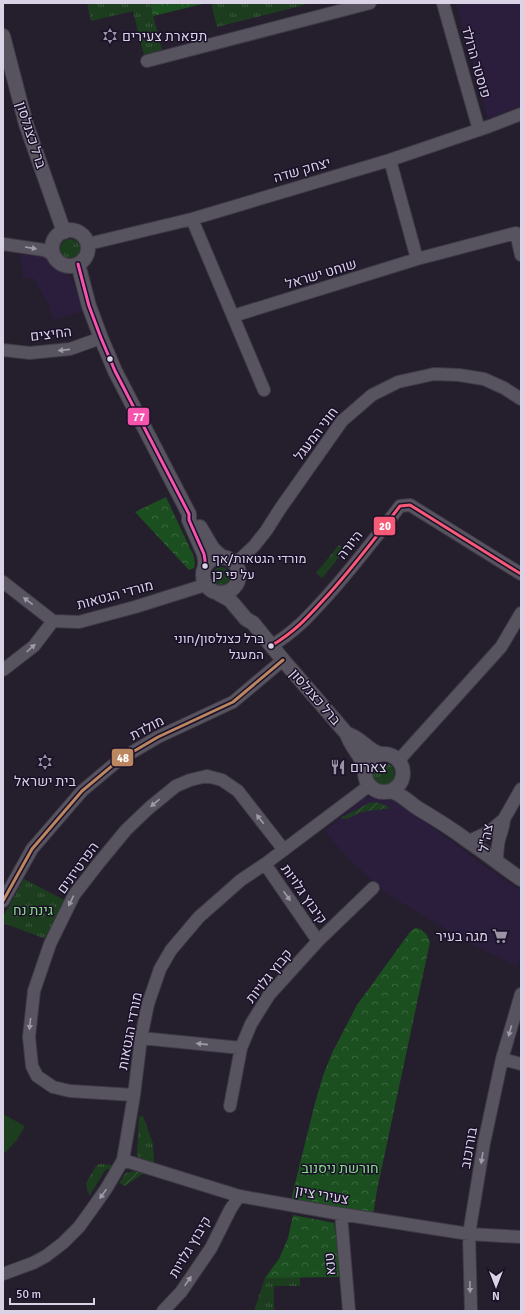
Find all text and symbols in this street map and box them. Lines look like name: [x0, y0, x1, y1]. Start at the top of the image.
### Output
street label: פוסטר הרולד: [458, 24, 494, 100]
synagogue icon: תפארת צעירים: [101, 27, 119, 45]
place label: תפארת צעירים: [122, 28, 207, 45]
street label: ברל כצנלסון: [12, 100, 50, 171]
street label: יצחק שדה: [271, 154, 333, 186]
one-way arrow: [25, 245, 37, 251]
street label: שוחט ישראל: [283, 255, 359, 293]
street label: החיצים: [29, 323, 73, 345]
one-way arrow: [58, 347, 70, 353]
unlabelled marker: [105, 354, 115, 364]
street label: חוני המעגל: [290, 404, 342, 464]
line badge: 77: [127, 407, 150, 426]
text: 77: [133, 411, 145, 424]
line badge: 20: [373, 516, 396, 536]
text: 20: [379, 520, 391, 533]
street label: היורה: [334, 527, 366, 563]
place label: מורדי הגטאות/אף על פי כן: [212, 551, 307, 583]
marker: מורדי הגטאות/אף על פי כן: [200, 561, 210, 571]
street label: מורדי הגטאות: [75, 577, 155, 613]
one-way arrow: [22, 597, 33, 606]
place label: ברל כצנלסון/חוני המעגל: [174, 631, 264, 663]
marker: ברל כצנלסון/חוני המעגל: [266, 641, 276, 651]
one-way arrow: [26, 643, 36, 653]
street label: ברל כצנלסון: [286, 665, 344, 729]
street label: מולדת: [127, 712, 167, 744]
line badge: 48: [111, 748, 134, 767]
text: 48: [117, 752, 129, 765]
synagogue icon: בית ישראל: [36, 753, 54, 771]
restaurant icon: צארום: [329, 758, 347, 776]
place label: צארום: [350, 759, 387, 776]
place label: בית ישראל: [14, 773, 77, 790]
one-way arrow: [150, 799, 161, 808]
one-way arrow: [256, 813, 264, 824]
street label: צה"ל: [475, 822, 497, 853]
street label: הפרטיזנים: [54, 839, 102, 897]
street label: קיבוץ גלויות: [277, 861, 331, 927]
one-way arrow: [283, 891, 291, 901]
one-way arrow: [68, 896, 74, 907]
park label: גינת נח: [13, 902, 53, 919]
supermarket icon: מגה בעיר: [491, 927, 509, 945]
place label: מגה בעיר: [436, 928, 488, 945]
street label: קבוץ גלויות: [242, 946, 296, 1006]
street label: מורדי הגטאות: [114, 991, 146, 1071]
one-way arrow: [27, 1018, 34, 1030]
one-way arrow: [507, 1026, 513, 1038]
one-way arrow: [196, 1041, 208, 1047]
street label: בורוכוב: [457, 1125, 481, 1170]
one-way arrow: [479, 1152, 485, 1164]
park label: חורשת ניסנוב: [301, 1160, 379, 1177]
street label: צעירי ציון: [294, 1182, 350, 1208]
one-way arrow: [99, 1189, 107, 1199]
street label: קיבוץ גלויות: [165, 1213, 215, 1281]
street label: טנא: [321, 1252, 339, 1276]
north arrow: [476, 1266, 516, 1306]
one-way arrow: [184, 1276, 192, 1287]
scale bar: [10, 1280, 94, 1306]
one-way arrow: [467, 1281, 473, 1294]
text: 50 m: [16, 1287, 41, 1302]
text: N: [492, 1289, 500, 1302]

